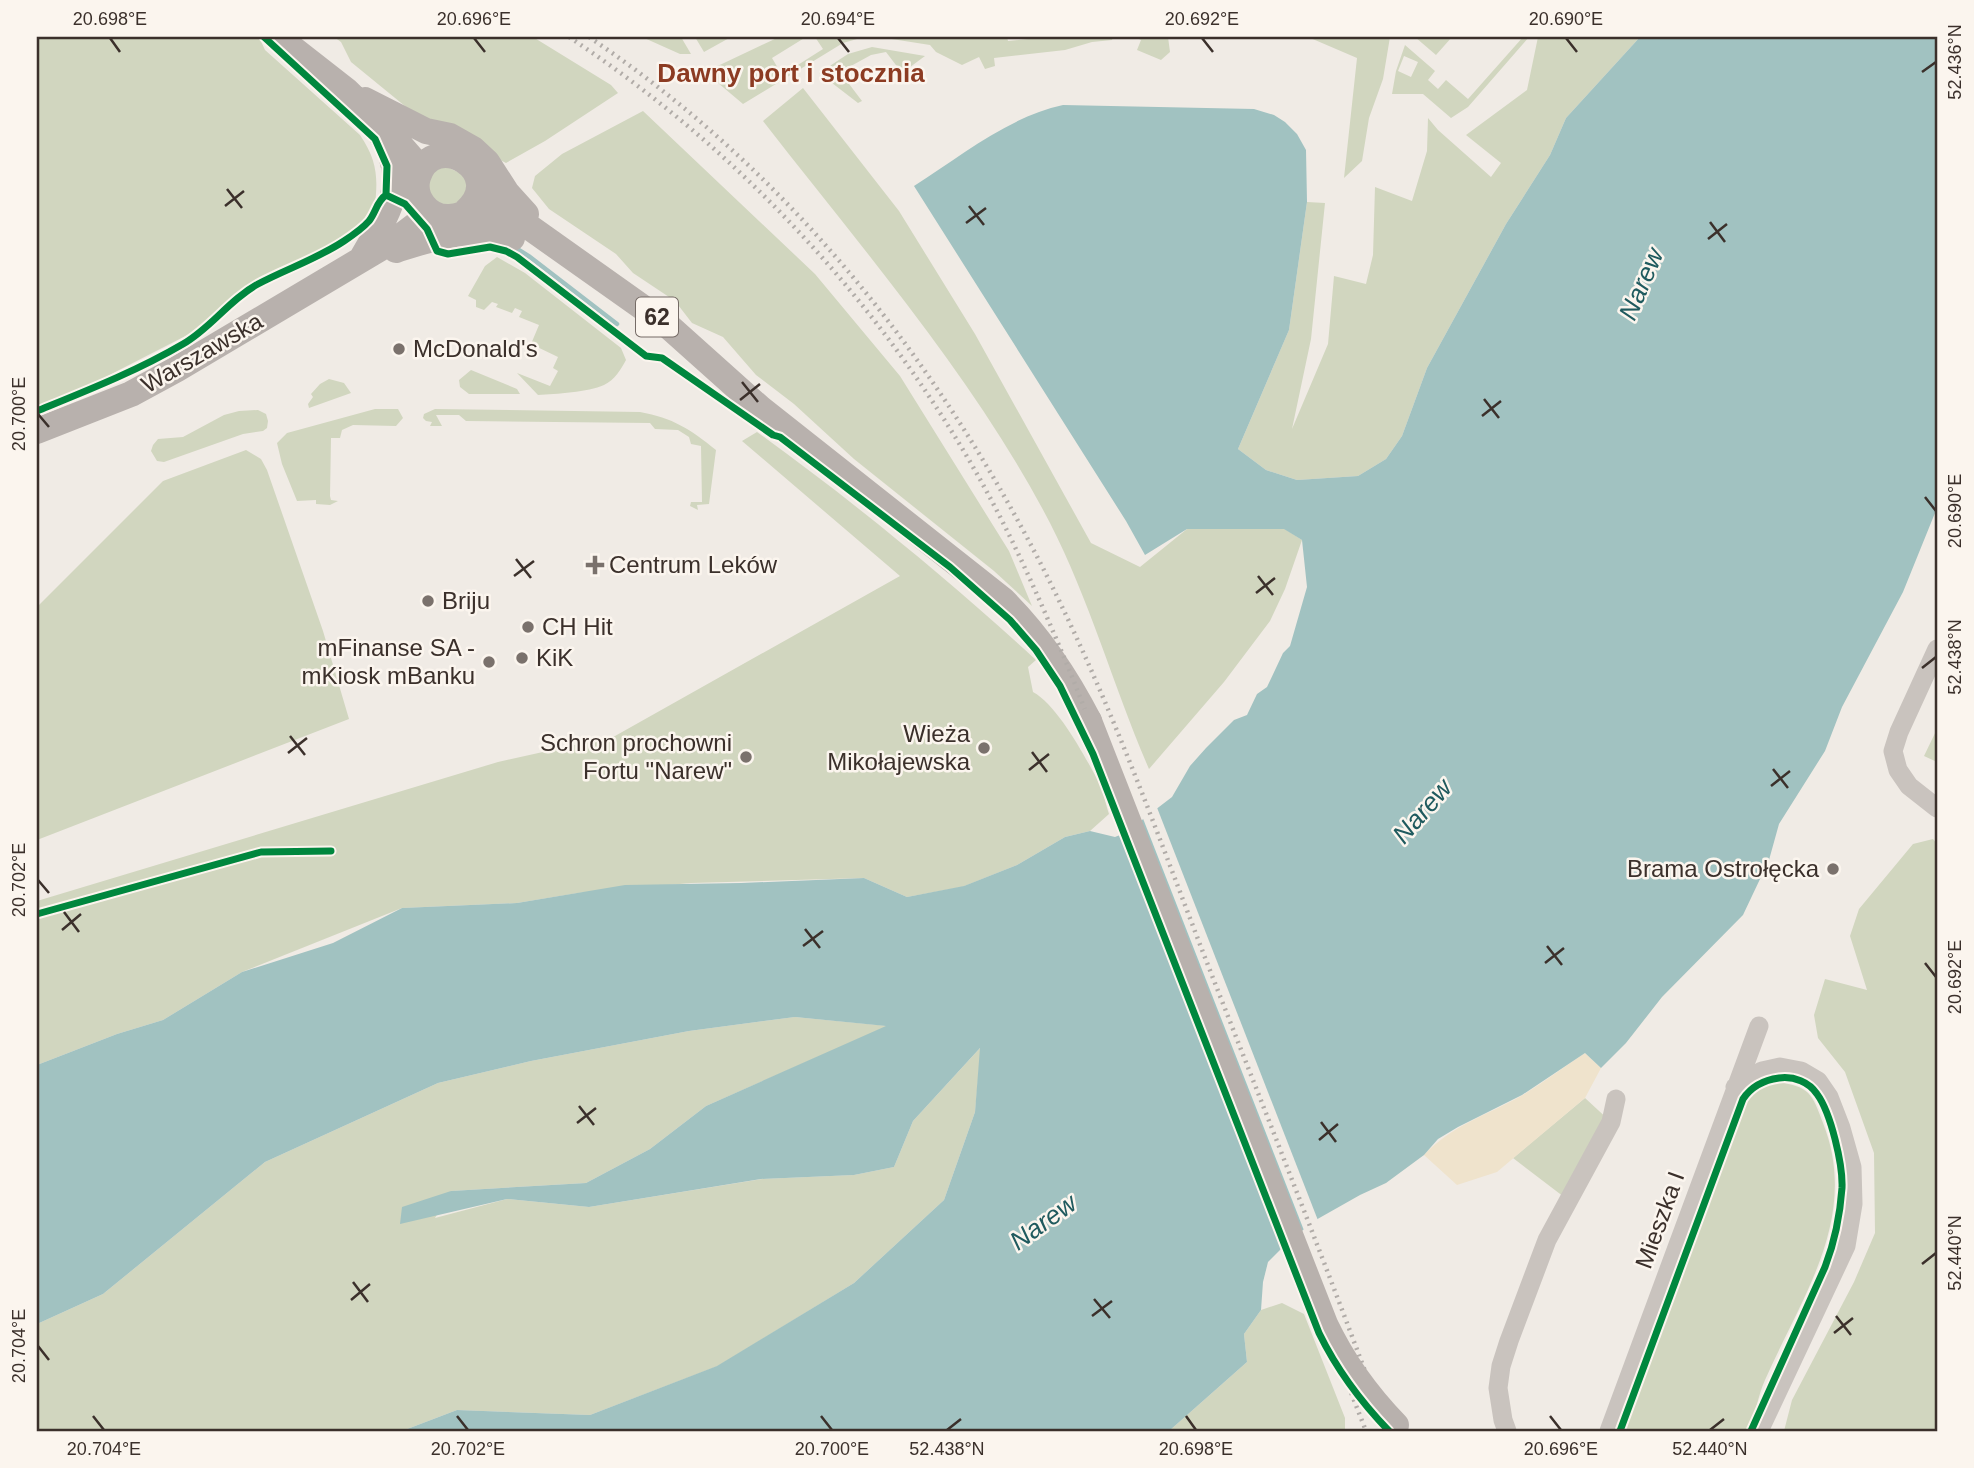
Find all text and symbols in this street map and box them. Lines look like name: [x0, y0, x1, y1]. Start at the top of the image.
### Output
text: 20.698°E: [73, 9, 147, 29]
text: 20.696°E: [437, 9, 511, 29]
text: 20.694°E: [801, 9, 875, 29]
text: 20.692°E: [1165, 9, 1239, 29]
text: 20.690°E: [1529, 9, 1603, 29]
text: 52.436°N: [1945, 24, 1965, 100]
district label: Dawny port i stocznia: [657, 58, 925, 88]
water label: Narew: [1613, 242, 1670, 324]
road number: 62: [636, 298, 678, 336]
street label: Warszawska: [136, 307, 268, 398]
place label: McDonald's: [413, 335, 538, 362]
marker: McDonald's: [391, 341, 407, 357]
text: 20.700°E: [9, 377, 29, 451]
text: 20.690°E: [1945, 474, 1965, 548]
place label: Centrum Leków: [609, 551, 778, 578]
marker: Centrum Leków: [587, 557, 603, 573]
place label: Briju: [442, 587, 490, 614]
marker: Briju: [420, 593, 436, 609]
place label: CH Hit: [542, 613, 613, 640]
marker: CH Hit: [520, 619, 536, 635]
text: 52.438°N: [1945, 619, 1965, 695]
place label: mFinanse SA - mKiosk mBanku: [302, 634, 475, 689]
place label: KiK: [536, 644, 573, 671]
marker: KiK: [514, 650, 530, 666]
marker: mFinanse SA - mKiosk mBanku: [481, 654, 497, 670]
place label: Wieża Mikołajewska: [827, 720, 971, 775]
place label: Schron prochowni Fortu "Narew": [540, 729, 732, 784]
marker: Wieża Mikołajewska: [976, 740, 992, 756]
marker: Schron prochowni Fortu "Narew": [738, 749, 754, 765]
water label: Narew: [1386, 771, 1459, 849]
text: 20.702°E: [9, 843, 29, 917]
place label: Brama Ostrołęcka: [1627, 855, 1820, 882]
marker: Brama Ostrołęcka: [1825, 861, 1841, 877]
text: 20.692°E: [1945, 940, 1965, 1014]
street label: Mieszka I: [1630, 1168, 1690, 1272]
water label: Narew: [1004, 1186, 1084, 1256]
text: 52.440°N: [1945, 1215, 1965, 1291]
text: 20.704°E: [9, 1309, 29, 1383]
text: 20.704°E: [67, 1439, 141, 1459]
text: 20.702°E: [431, 1439, 505, 1459]
text: 20.700°E: [795, 1439, 869, 1459]
text: 52.438°N: [909, 1439, 985, 1459]
text: 20.698°E: [1159, 1439, 1233, 1459]
text: 20.696°E: [1524, 1439, 1598, 1459]
text: 52.440°N: [1672, 1439, 1748, 1459]

